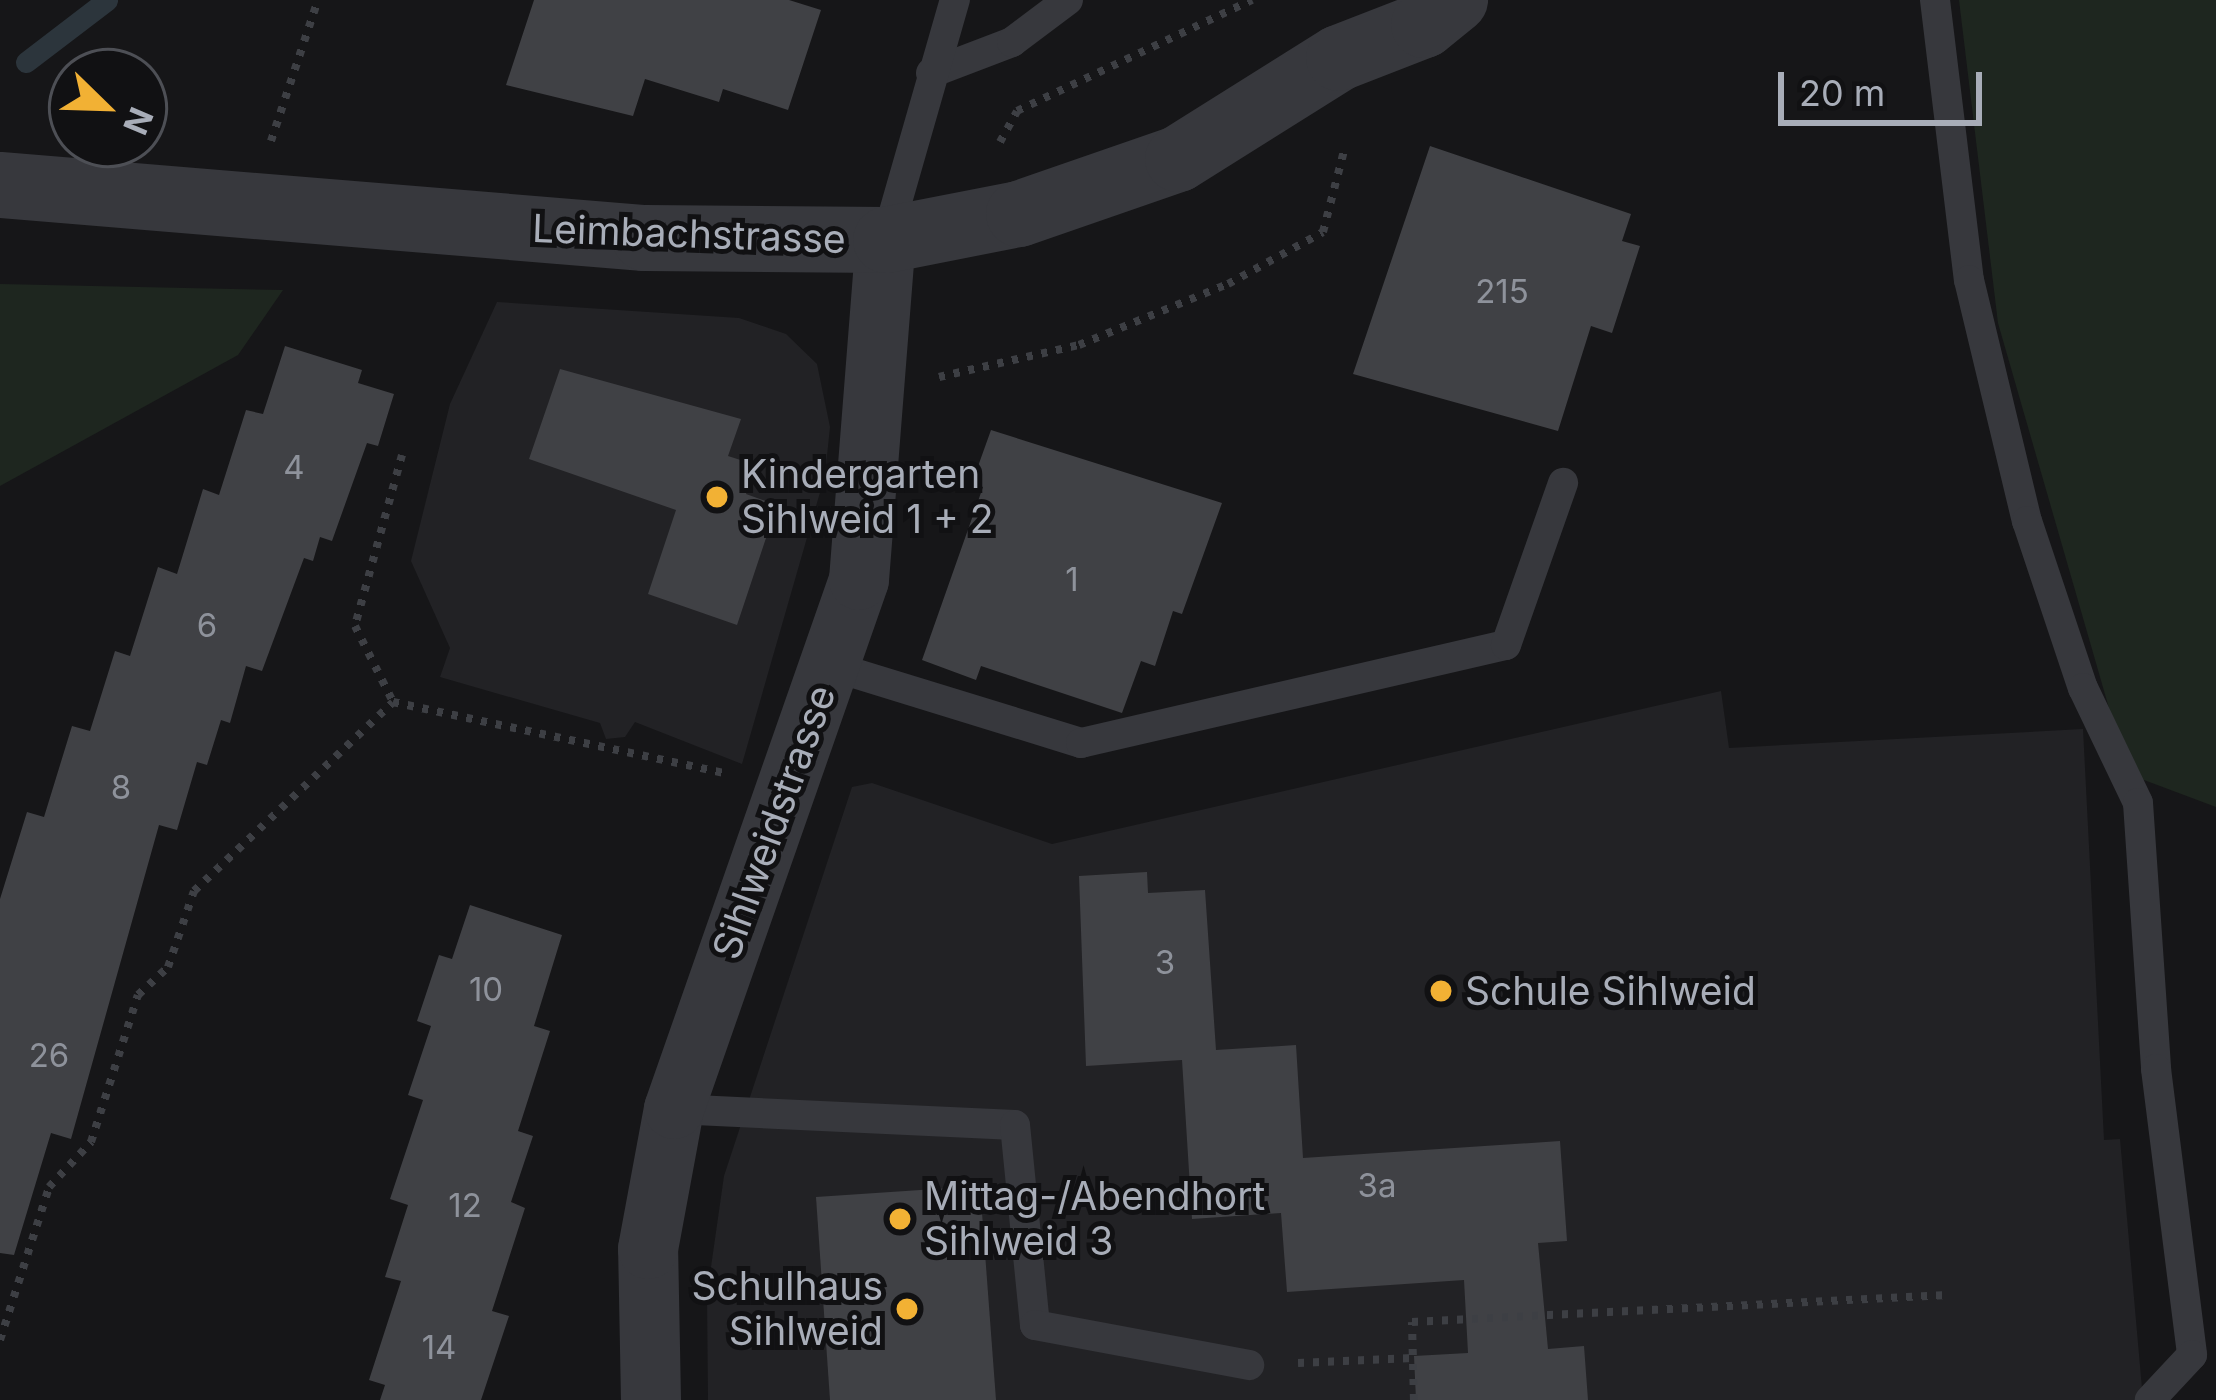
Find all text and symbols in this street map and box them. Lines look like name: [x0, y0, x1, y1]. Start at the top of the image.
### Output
north arrow: [48, 48, 168, 168]
scale bar: [1784, 48, 1988, 122]
text: 20 m: [1799, 71, 1885, 115]
text: N: [115, 102, 162, 140]
street label: Leimbachstrasse: [531, 205, 847, 263]
house number: 215: [1475, 272, 1529, 312]
house number: 4: [283, 448, 305, 488]
place label: Kindergarten Sihlweid 1 + 2: [741, 452, 994, 543]
marker: Kindergarten Sihlweid 1 + 2: [704, 484, 730, 510]
house number: 1: [1065, 560, 1079, 600]
house number: 6: [197, 606, 217, 646]
street label: Sihlweidstrasse: [703, 679, 845, 965]
house number: 8: [111, 768, 131, 808]
house number: 3: [1155, 943, 1175, 983]
place label: Schule Sihlweid: [1465, 968, 1756, 1014]
house number: 10: [469, 970, 503, 1010]
marker: Schule Sihlweid: [1428, 978, 1454, 1004]
house number: 26: [29, 1036, 69, 1076]
house number: 3a: [1358, 1166, 1396, 1206]
place label: Mittag-/Abendhort Sihlweid 3: [924, 1174, 1265, 1265]
house number: 12: [448, 1186, 482, 1226]
marker: Mittag-/Abendhort Sihlweid 3: [887, 1206, 913, 1232]
place label: Schulhaus Sihlweid: [692, 1264, 883, 1355]
marker: Schulhaus Sihlweid: [894, 1296, 920, 1322]
house number: 14: [422, 1328, 456, 1368]

